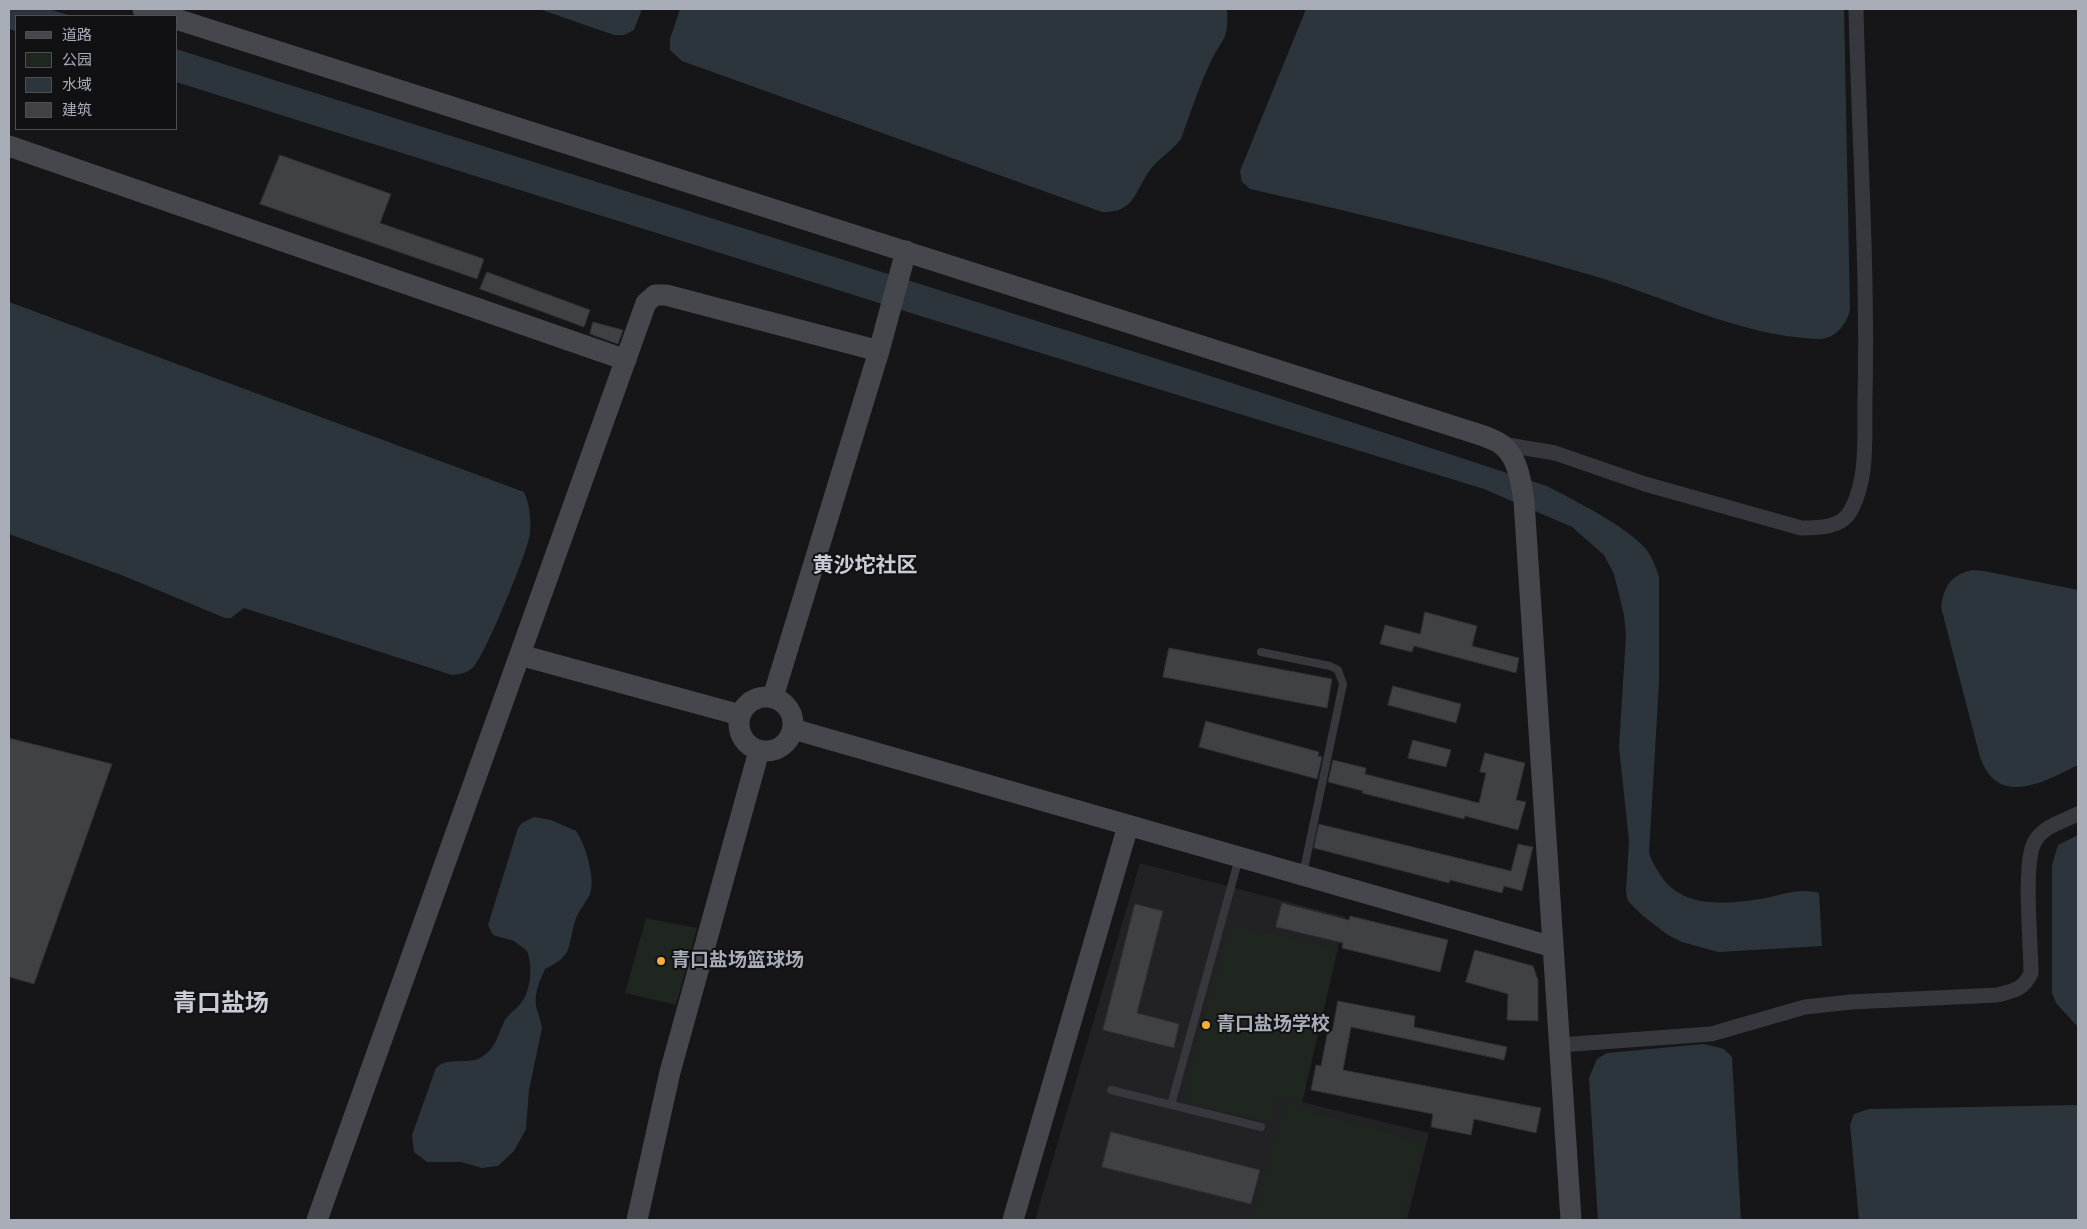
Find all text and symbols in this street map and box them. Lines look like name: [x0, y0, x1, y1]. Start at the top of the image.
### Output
legend: [15, 15, 178, 130]
text: 道路: [62, 24, 92, 46]
text: 公园: [62, 49, 92, 71]
text: 水域: [62, 74, 92, 96]
text: 建筑: [62, 99, 92, 121]
district label: 黄沙坨社区: [813, 554, 917, 580]
place label: 青口盐场篮球场: [671, 950, 804, 972]
marker: 青口盐场篮球场: [655, 955, 667, 967]
district label: 青口盐场: [173, 991, 269, 1019]
place label: 青口盐场学校: [1216, 1014, 1330, 1036]
marker: 青口盐场学校: [1200, 1019, 1212, 1031]

